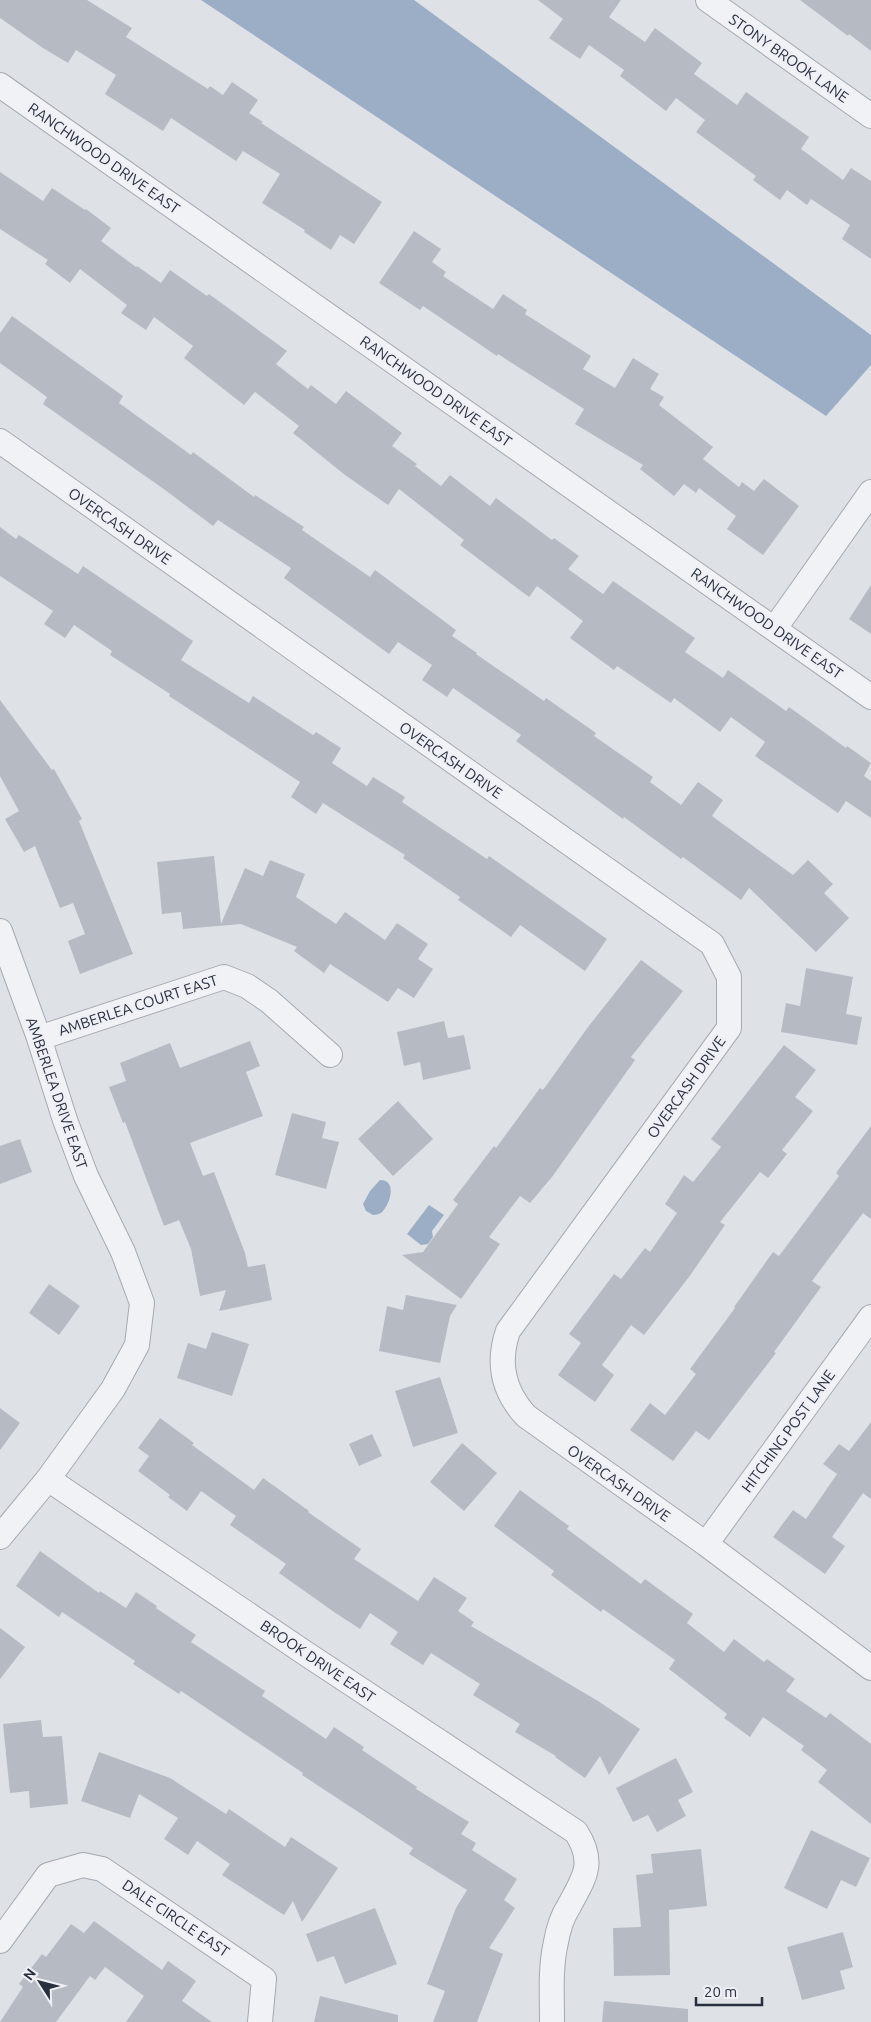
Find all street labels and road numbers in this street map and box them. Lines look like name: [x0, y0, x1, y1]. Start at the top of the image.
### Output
street label: STONY BROOK LANE: [726, 10, 852, 106]
street label: RANCHWOOD DRIVE EAST: [25, 99, 184, 217]
street label: RANCHWOOD DRIVE EAST: [357, 332, 516, 450]
street label: OVERCASH DRIVE: [65, 484, 175, 568]
street label: RANCHWOOD DRIVE EAST: [688, 564, 847, 682]
street label: OVERCASH DRIVE: [396, 718, 506, 802]
street label: AMBERLEA COURT EAST: [56, 971, 220, 1039]
street label: AMBERLEA DRIVE EAST: [23, 1015, 91, 1172]
street label: OVERCASH DRIVE: [643, 1033, 729, 1141]
street label: HITCHING POST LANE: [738, 1366, 838, 1496]
street label: OVERCASH DRIVE: [564, 1441, 674, 1525]
street label: BROOK DRIVE EAST: [257, 1616, 379, 1706]
street label: DALE CIRCLE EAST: [119, 1876, 233, 1960]

